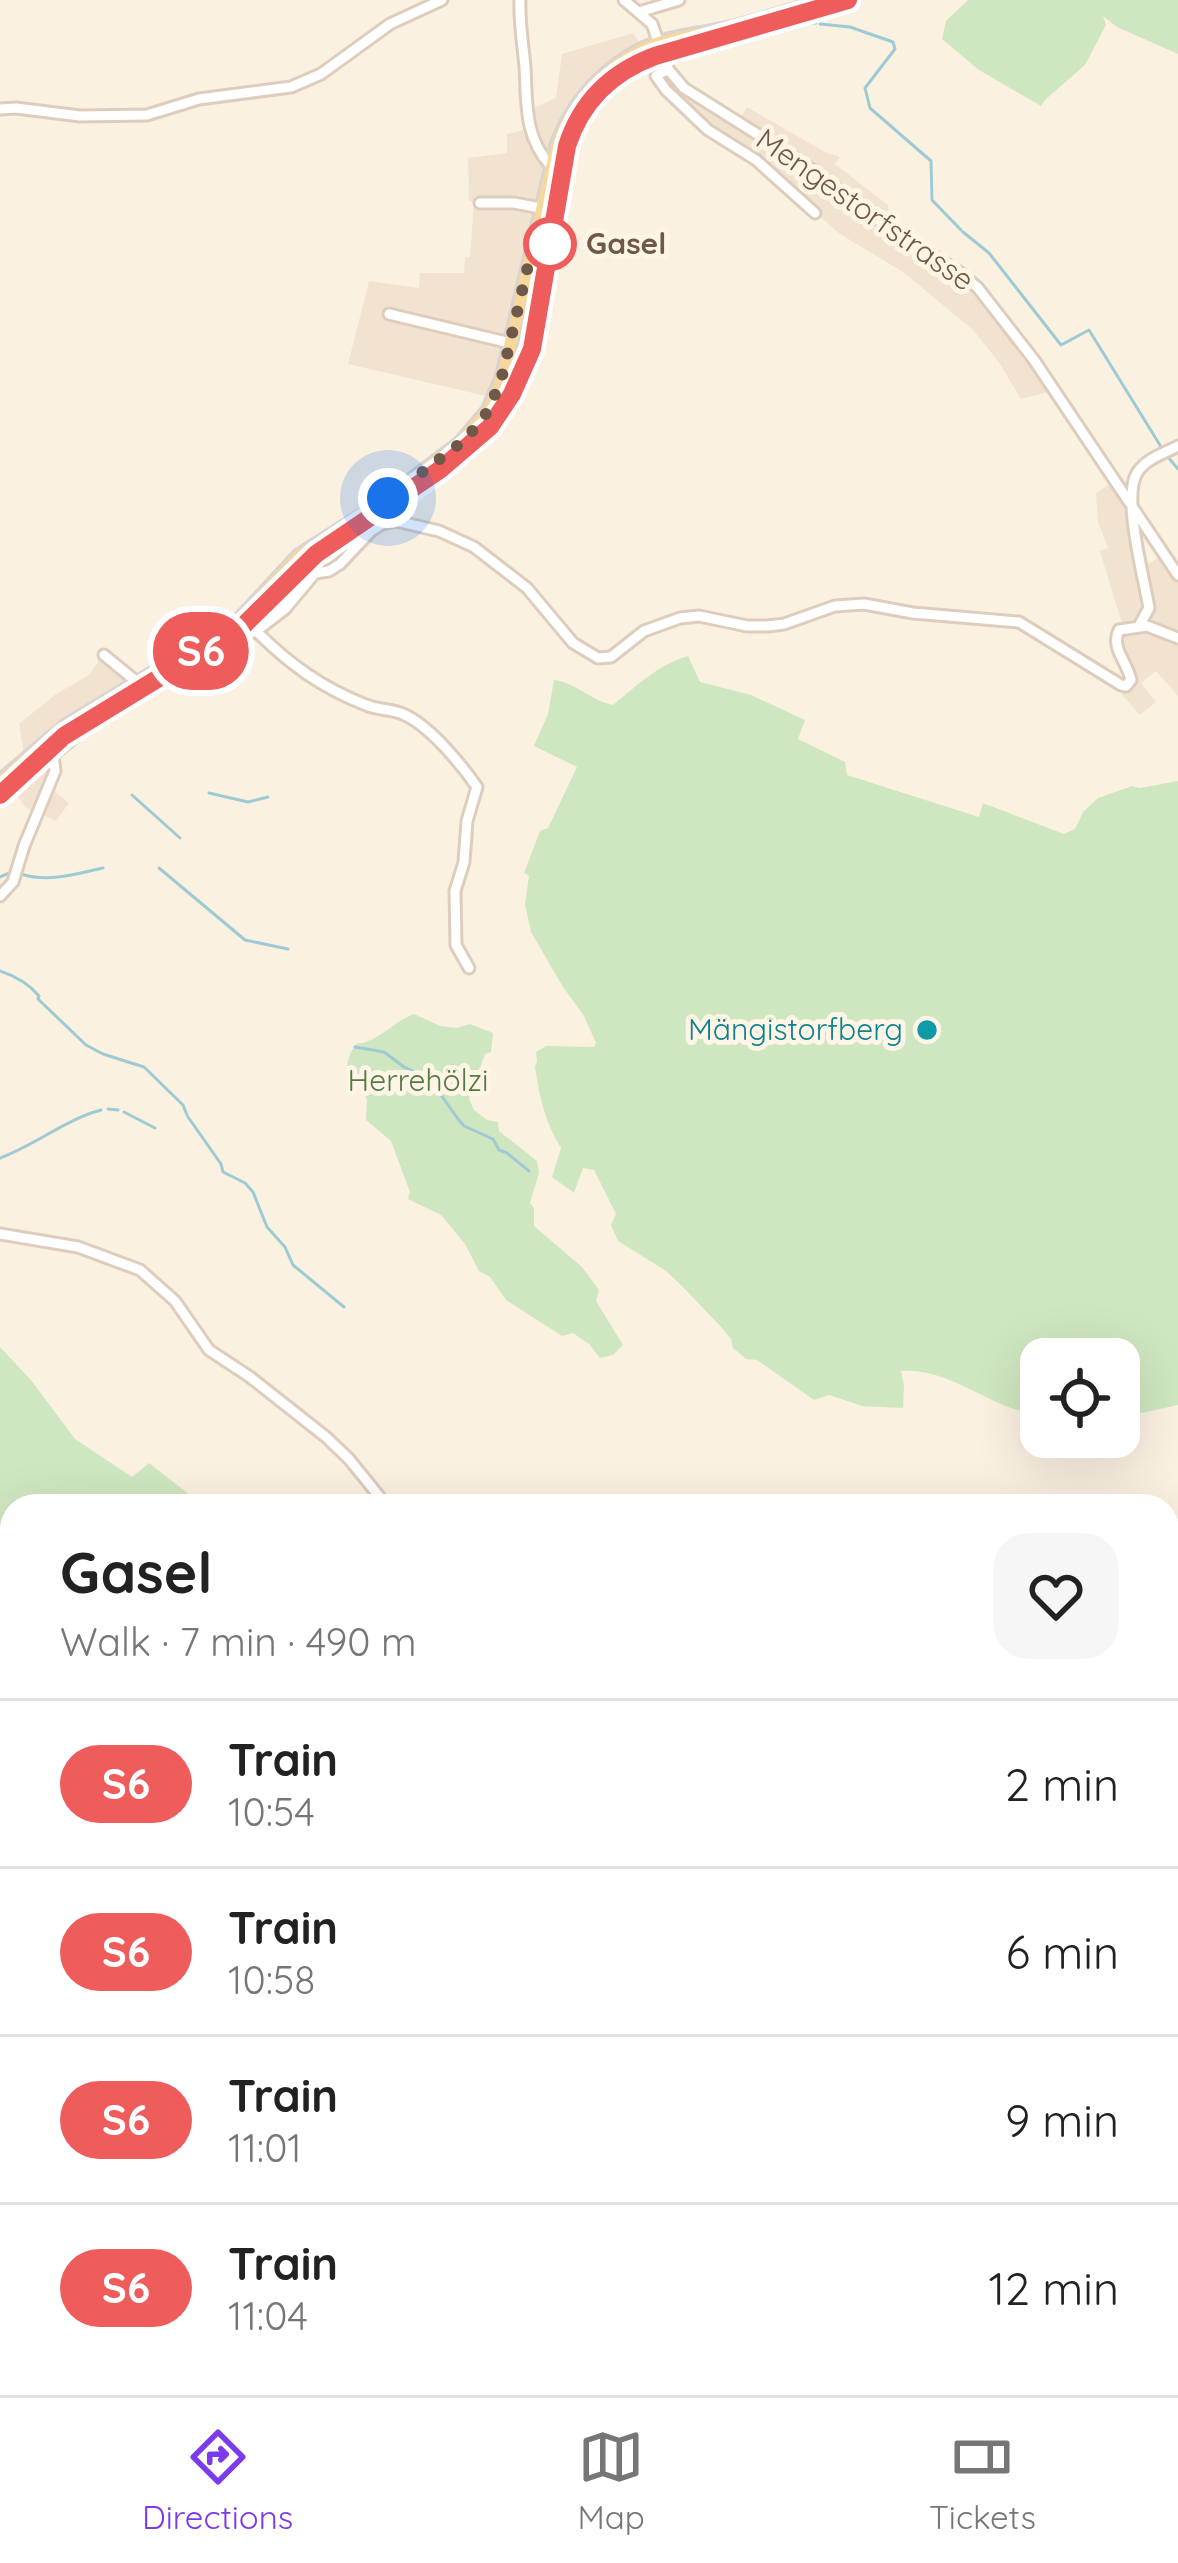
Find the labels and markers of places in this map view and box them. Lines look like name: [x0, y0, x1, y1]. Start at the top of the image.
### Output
marker: Gasel: [525, 219, 575, 269]
place label: Gasel: [586, 224, 666, 262]
place label: Mängistorfberg: [688, 1010, 903, 1048]
marker: Mängistorfberg: [914, 1017, 940, 1043]

